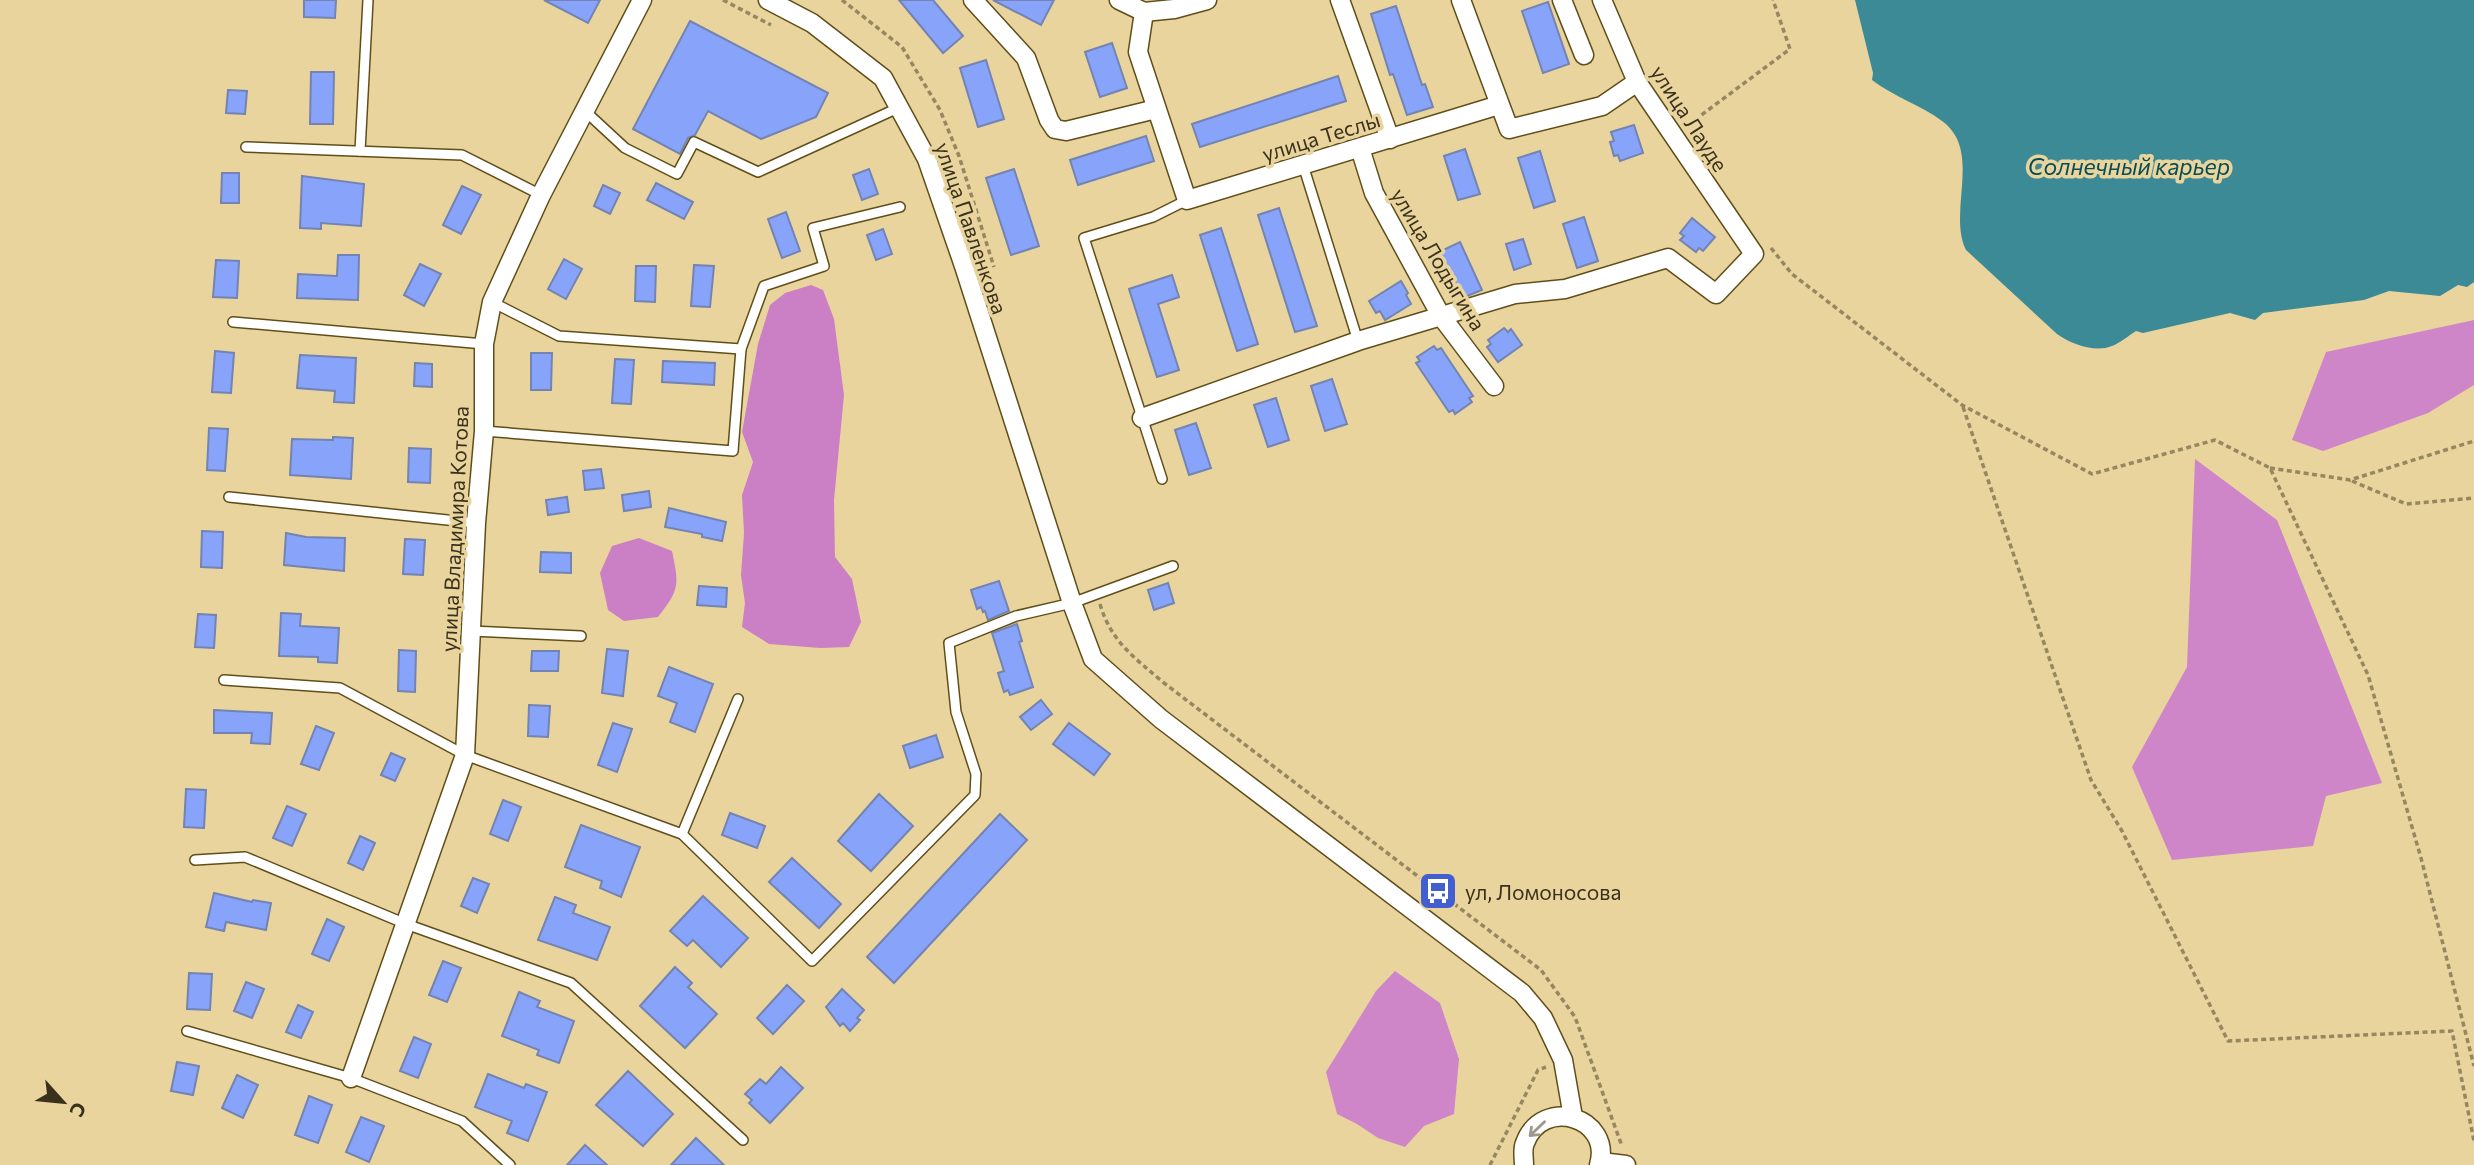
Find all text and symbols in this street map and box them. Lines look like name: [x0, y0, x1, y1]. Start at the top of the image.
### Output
street label: улица Лауде: [1646, 60, 1734, 176]
street label: улица Теслы: [1259, 106, 1383, 166]
street label: улица Павленкова: [931, 139, 1013, 317]
water label: Солнечный карьер: [2028, 152, 2230, 180]
street label: улица Лодыгина: [1387, 183, 1491, 335]
street label: улица Владимира Котова: [435, 405, 473, 653]
bus stop icon: ул, Ломоносова: [1417, 870, 1459, 912]
place label: ул, Ломоносова: [1465, 879, 1621, 904]
north arrow: [28, 1067, 98, 1137]
text: С: [65, 1099, 92, 1121]
one-way arrow: [1528, 1120, 1546, 1137]

